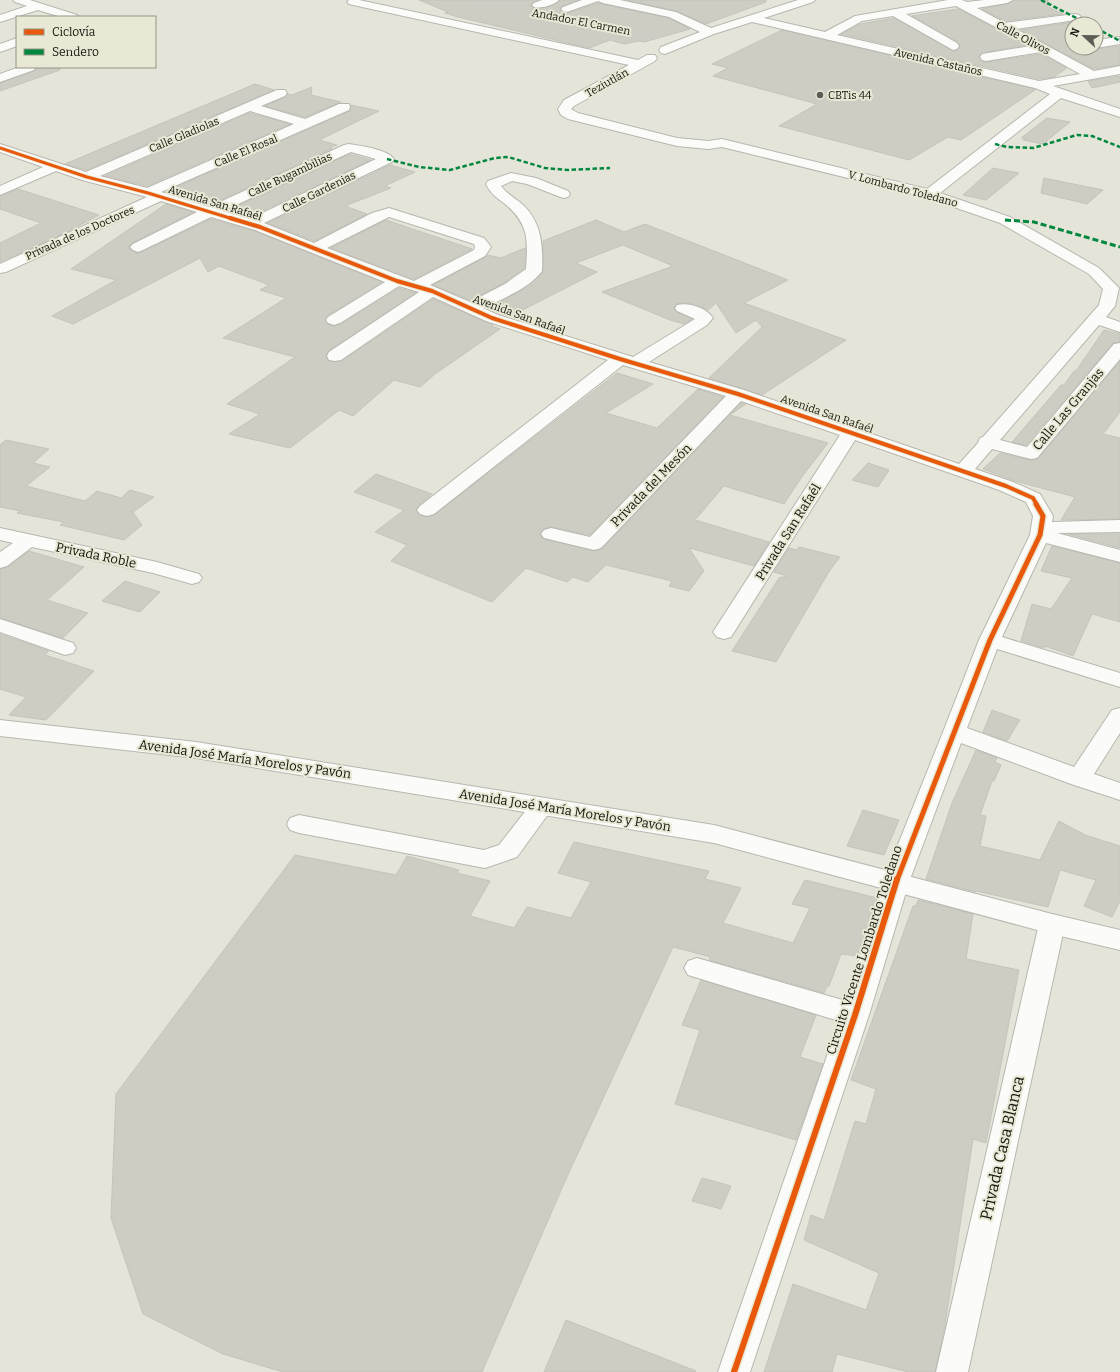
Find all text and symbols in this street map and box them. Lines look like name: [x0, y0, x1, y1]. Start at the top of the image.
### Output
street label: Andador El Carmen: [531, 6, 631, 38]
legend: [16, 16, 156, 68]
north arrow: [1064, 16, 1104, 56]
street label: Calle Olivos: [994, 18, 1052, 58]
text: Ciclovía: [52, 25, 96, 39]
text: N: [1068, 26, 1083, 39]
text: Sendero: [52, 45, 99, 59]
street label: Avenida Castaños: [893, 46, 983, 78]
street label: Teziutlán: [583, 66, 631, 100]
place label: CBTis 44: [828, 89, 872, 102]
marker: CBTis 44: [815, 90, 825, 100]
street label: Calle Gladiolas: [147, 114, 221, 156]
street label: Calle El Rosal: [212, 132, 280, 170]
street label: Calle Bugambilias: [246, 150, 334, 200]
street label: V. Lombardo Toledano: [847, 168, 959, 210]
street label: Calle Gardenias: [280, 169, 358, 215]
street label: Avenida San Rafaél: [167, 183, 263, 223]
street label: Privada de los Doctores: [24, 203, 136, 263]
street label: Avenida San Rafaél: [471, 292, 567, 338]
street label: Calle Las Granjas: [1029, 365, 1107, 453]
street label: Avenida San Rafaél: [779, 392, 875, 436]
street label: Privada del Mesón: [608, 440, 695, 530]
street label: Privada San Rafaél: [752, 481, 824, 583]
street label: Privada Roble: [54, 539, 138, 571]
street label: Avenida José María Morelos y Pavón: [138, 737, 353, 781]
street label: Avenida José María Morelos y Pavón: [458, 786, 673, 834]
street label: Circuito Vicente Lombardo Toledano: [823, 844, 905, 1056]
street label: Privada Casa Blanca: [976, 1074, 1028, 1222]

